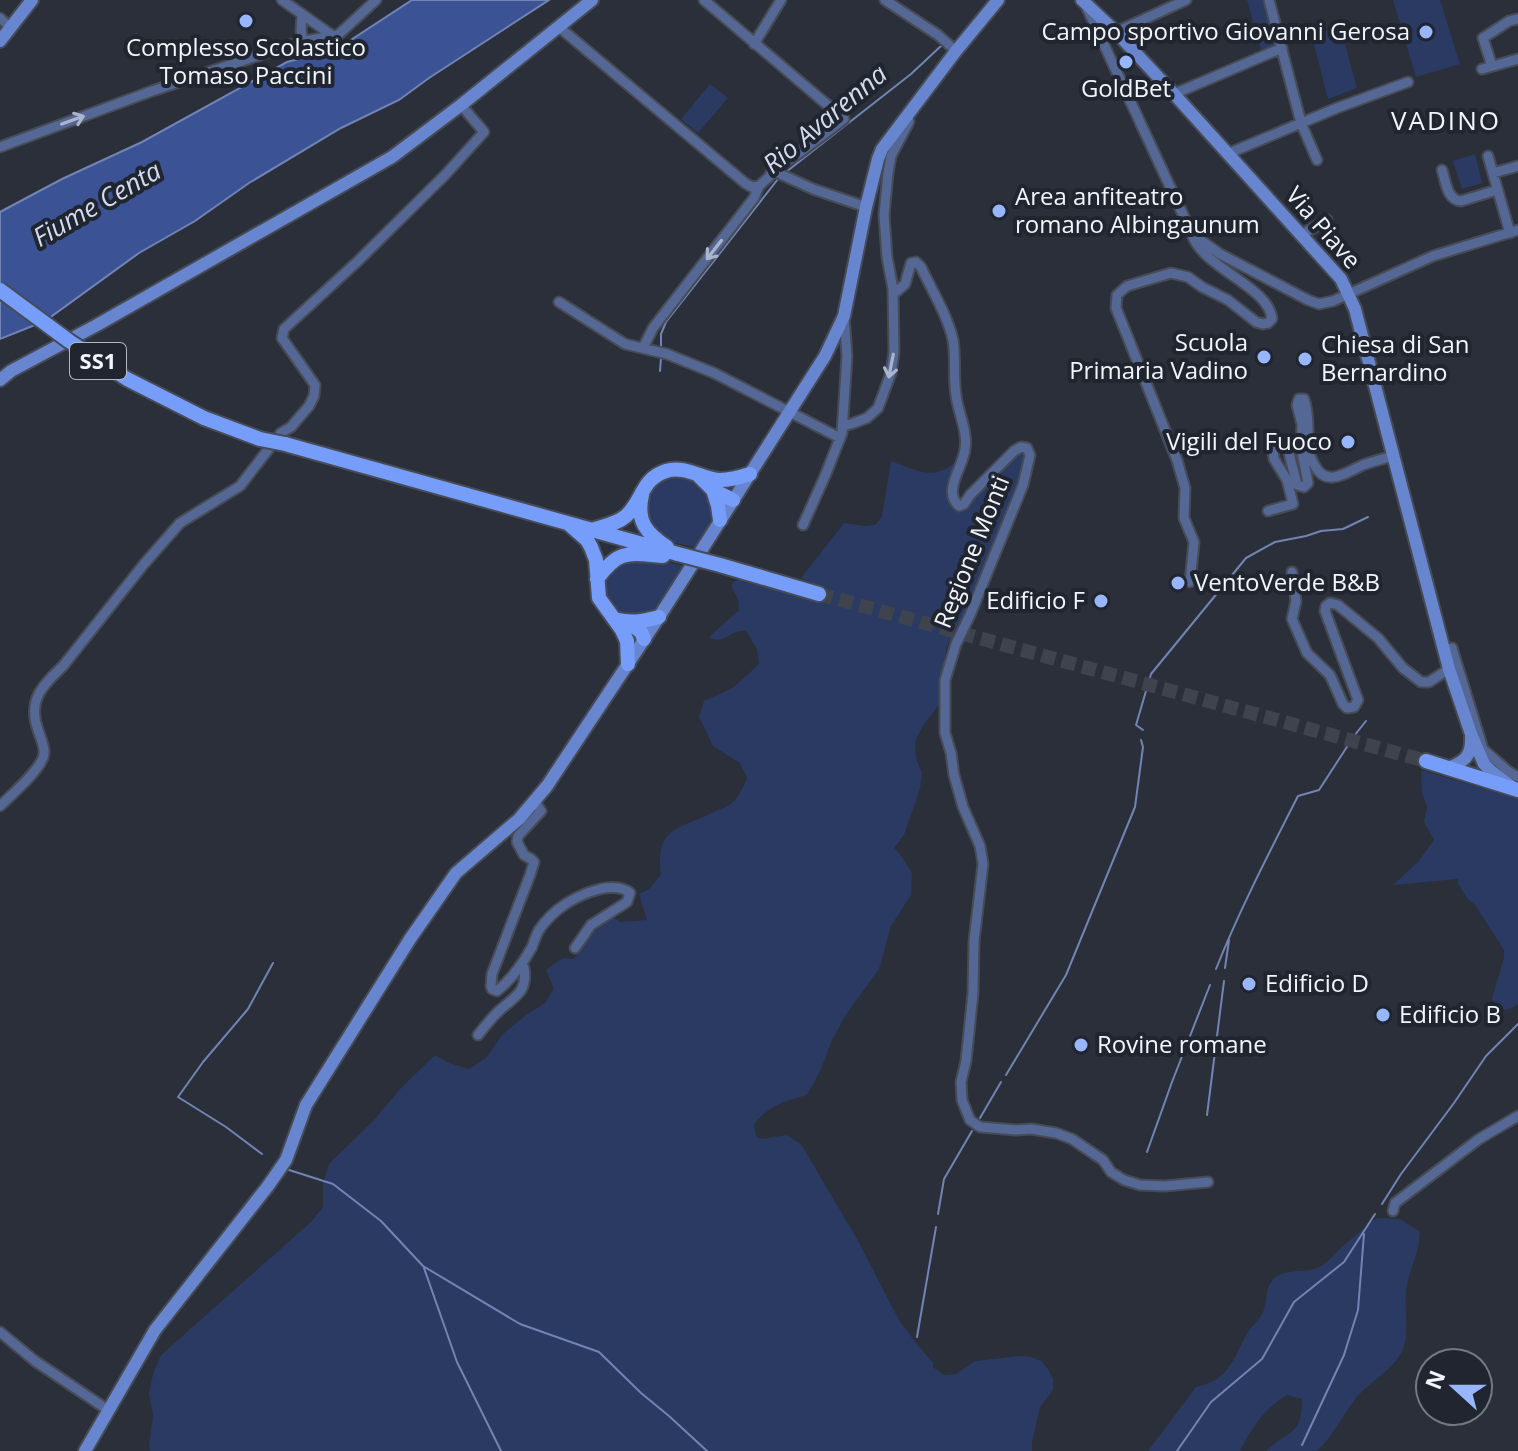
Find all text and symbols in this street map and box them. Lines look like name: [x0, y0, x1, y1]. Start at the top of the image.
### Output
marker: Complesso Scolastico Tomaso Paccini: [237, 12, 255, 30]
place label: Campo sportivo Giovanni Gerosa: [1041, 14, 1410, 47]
marker: Campo sportivo Giovanni Gerosa: [1417, 23, 1435, 41]
place label: Complesso Scolastico Tomaso Paccini: [126, 30, 366, 91]
marker: GoldBet: [1117, 53, 1135, 71]
water label: Rio Avarenna: [755, 55, 894, 181]
place label: GoldBet: [1081, 71, 1171, 104]
district label: VADINO: [1391, 102, 1501, 138]
one-way arrow: [60, 112, 85, 126]
water label: Fiume Centa: [26, 152, 168, 254]
place label: Area anfiteatro romano Albingaunum: [1015, 179, 1260, 240]
street label: Via Piave: [1279, 179, 1369, 275]
marker: Area anfiteatro romano Albingaunum: [990, 202, 1008, 220]
one-way arrow: [706, 239, 723, 260]
place label: Scuola Primaria Vadino: [1069, 325, 1248, 386]
place label: Chiesa di San Bernardino: [1321, 327, 1470, 388]
road number: SS1: [70, 343, 126, 379]
marker: Scuola Primaria Vadino: [1255, 348, 1273, 366]
marker: Chiesa di San Bernardino: [1296, 350, 1314, 368]
one-way arrow: [883, 353, 898, 379]
place label: Vigili del Fuoco: [1166, 424, 1332, 457]
marker: Vigili del Fuoco: [1339, 433, 1357, 451]
street label: Regione Monti: [925, 470, 1016, 633]
place label: VentoVerde B&B: [1194, 565, 1380, 598]
marker: VentoVerde B&B: [1169, 574, 1187, 592]
place label: Edificio F: [986, 583, 1085, 616]
marker: Edificio F: [1092, 592, 1110, 610]
place label: Edificio D: [1265, 966, 1369, 999]
marker: Edificio D: [1240, 975, 1258, 993]
place label: Edificio B: [1399, 997, 1501, 1030]
marker: Edificio B: [1374, 1006, 1392, 1024]
place label: Rovine romane: [1097, 1027, 1267, 1060]
marker: Rovine romane: [1072, 1036, 1090, 1054]
north arrow: [1414, 1347, 1494, 1427]
text: N: [1417, 1366, 1452, 1393]

